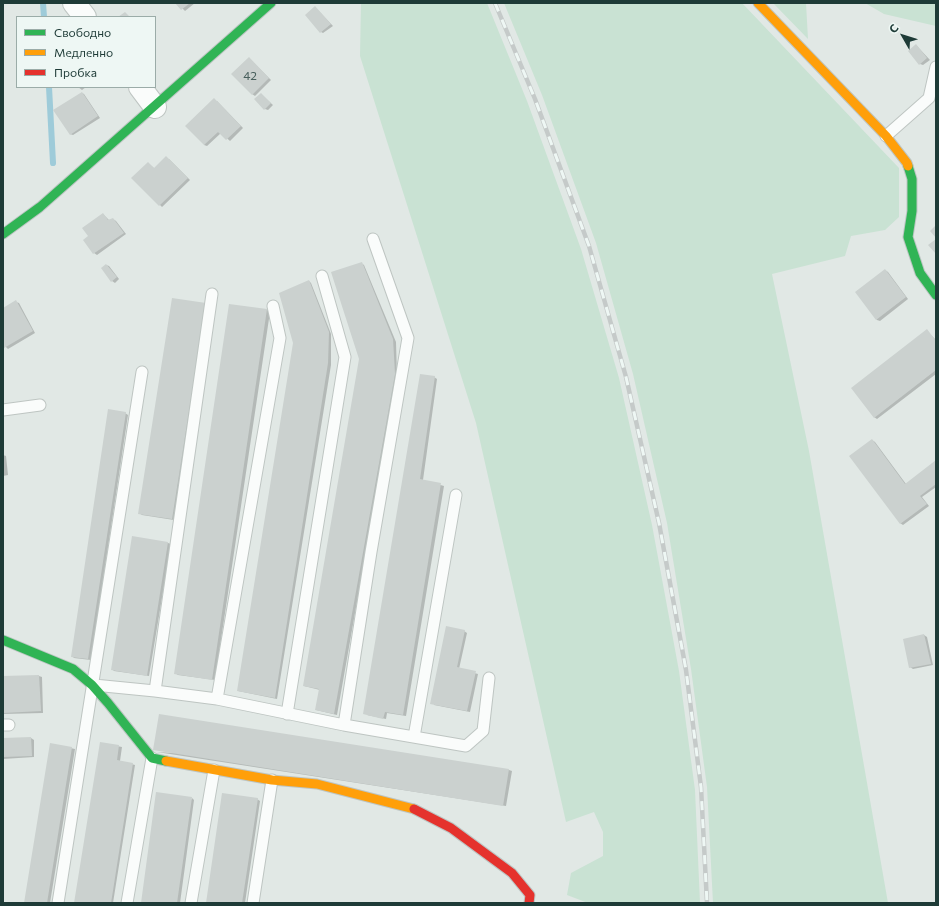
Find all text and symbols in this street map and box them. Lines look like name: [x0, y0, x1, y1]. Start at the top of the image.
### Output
legend: [16, 16, 156, 88]
north arrow: [883, 16, 923, 56]
text: С: [886, 21, 901, 35]
text: Свободно: [54, 25, 111, 39]
text: Медленно: [54, 45, 113, 59]
text: Пробка: [54, 65, 97, 79]
house number: 42: [243, 69, 257, 83]

